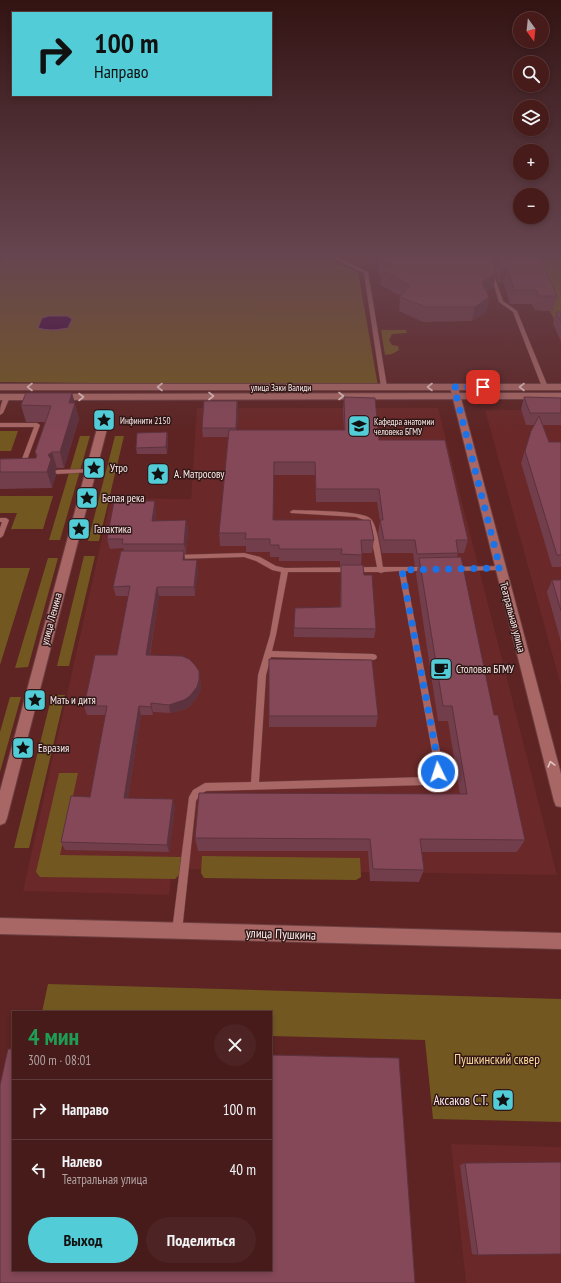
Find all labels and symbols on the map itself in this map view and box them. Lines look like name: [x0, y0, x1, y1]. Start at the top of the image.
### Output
north arrow: [513, 12, 549, 48]
pin: [466, 370, 500, 404]
street label: улица Заки Валиди: [251, 382, 311, 393]
one-way arrow: [27, 383, 33, 391]
one-way arrow: [157, 383, 163, 391]
one-way arrow: [427, 383, 433, 391]
one-way arrow: [519, 383, 525, 391]
one-way arrow: [208, 392, 214, 400]
one-way arrow: [338, 392, 344, 400]
one-way arrow: [78, 393, 84, 401]
place icon: Инфинити 2150: [91, 407, 117, 433]
school or university icon: Кафедра анатомии человека БГМУ: [346, 413, 372, 439]
place label: Инфинити 2150: [120, 415, 171, 426]
place label: Кафедра анатомии человека БГМУ: [374, 416, 434, 437]
place icon: Утро: [81, 455, 107, 481]
place label: Утро: [110, 461, 128, 475]
place icon: А. Матросову: [145, 461, 171, 487]
place label: А. Матросову: [174, 467, 225, 481]
place icon: Белая река: [74, 485, 100, 511]
place label: Белая река: [102, 491, 145, 505]
place icon: Галактика: [66, 516, 92, 542]
place label: Галактика: [94, 522, 131, 536]
street label: Театральная улица: [497, 580, 529, 654]
street label: улица Ленина: [37, 591, 65, 647]
cafe icon: Столовая БГМУ: [428, 656, 454, 682]
place label: Столовая БГМУ: [456, 662, 514, 676]
place icon: Мать и дитя: [22, 687, 48, 713]
place label: Мать и дитя: [50, 693, 96, 707]
place icon: Евразия: [10, 735, 36, 761]
place label: Евразия: [38, 741, 69, 755]
position arrow: [417, 751, 459, 793]
one-way arrow: [547, 760, 556, 767]
street label: улица Пушкина: [245, 924, 317, 944]
park label: Пушкинский сквер: [454, 1051, 540, 1068]
place icon: Аксаков С.Т.: [490, 1087, 516, 1113]
place label: Аксаков С.Т.: [433, 1092, 488, 1109]

